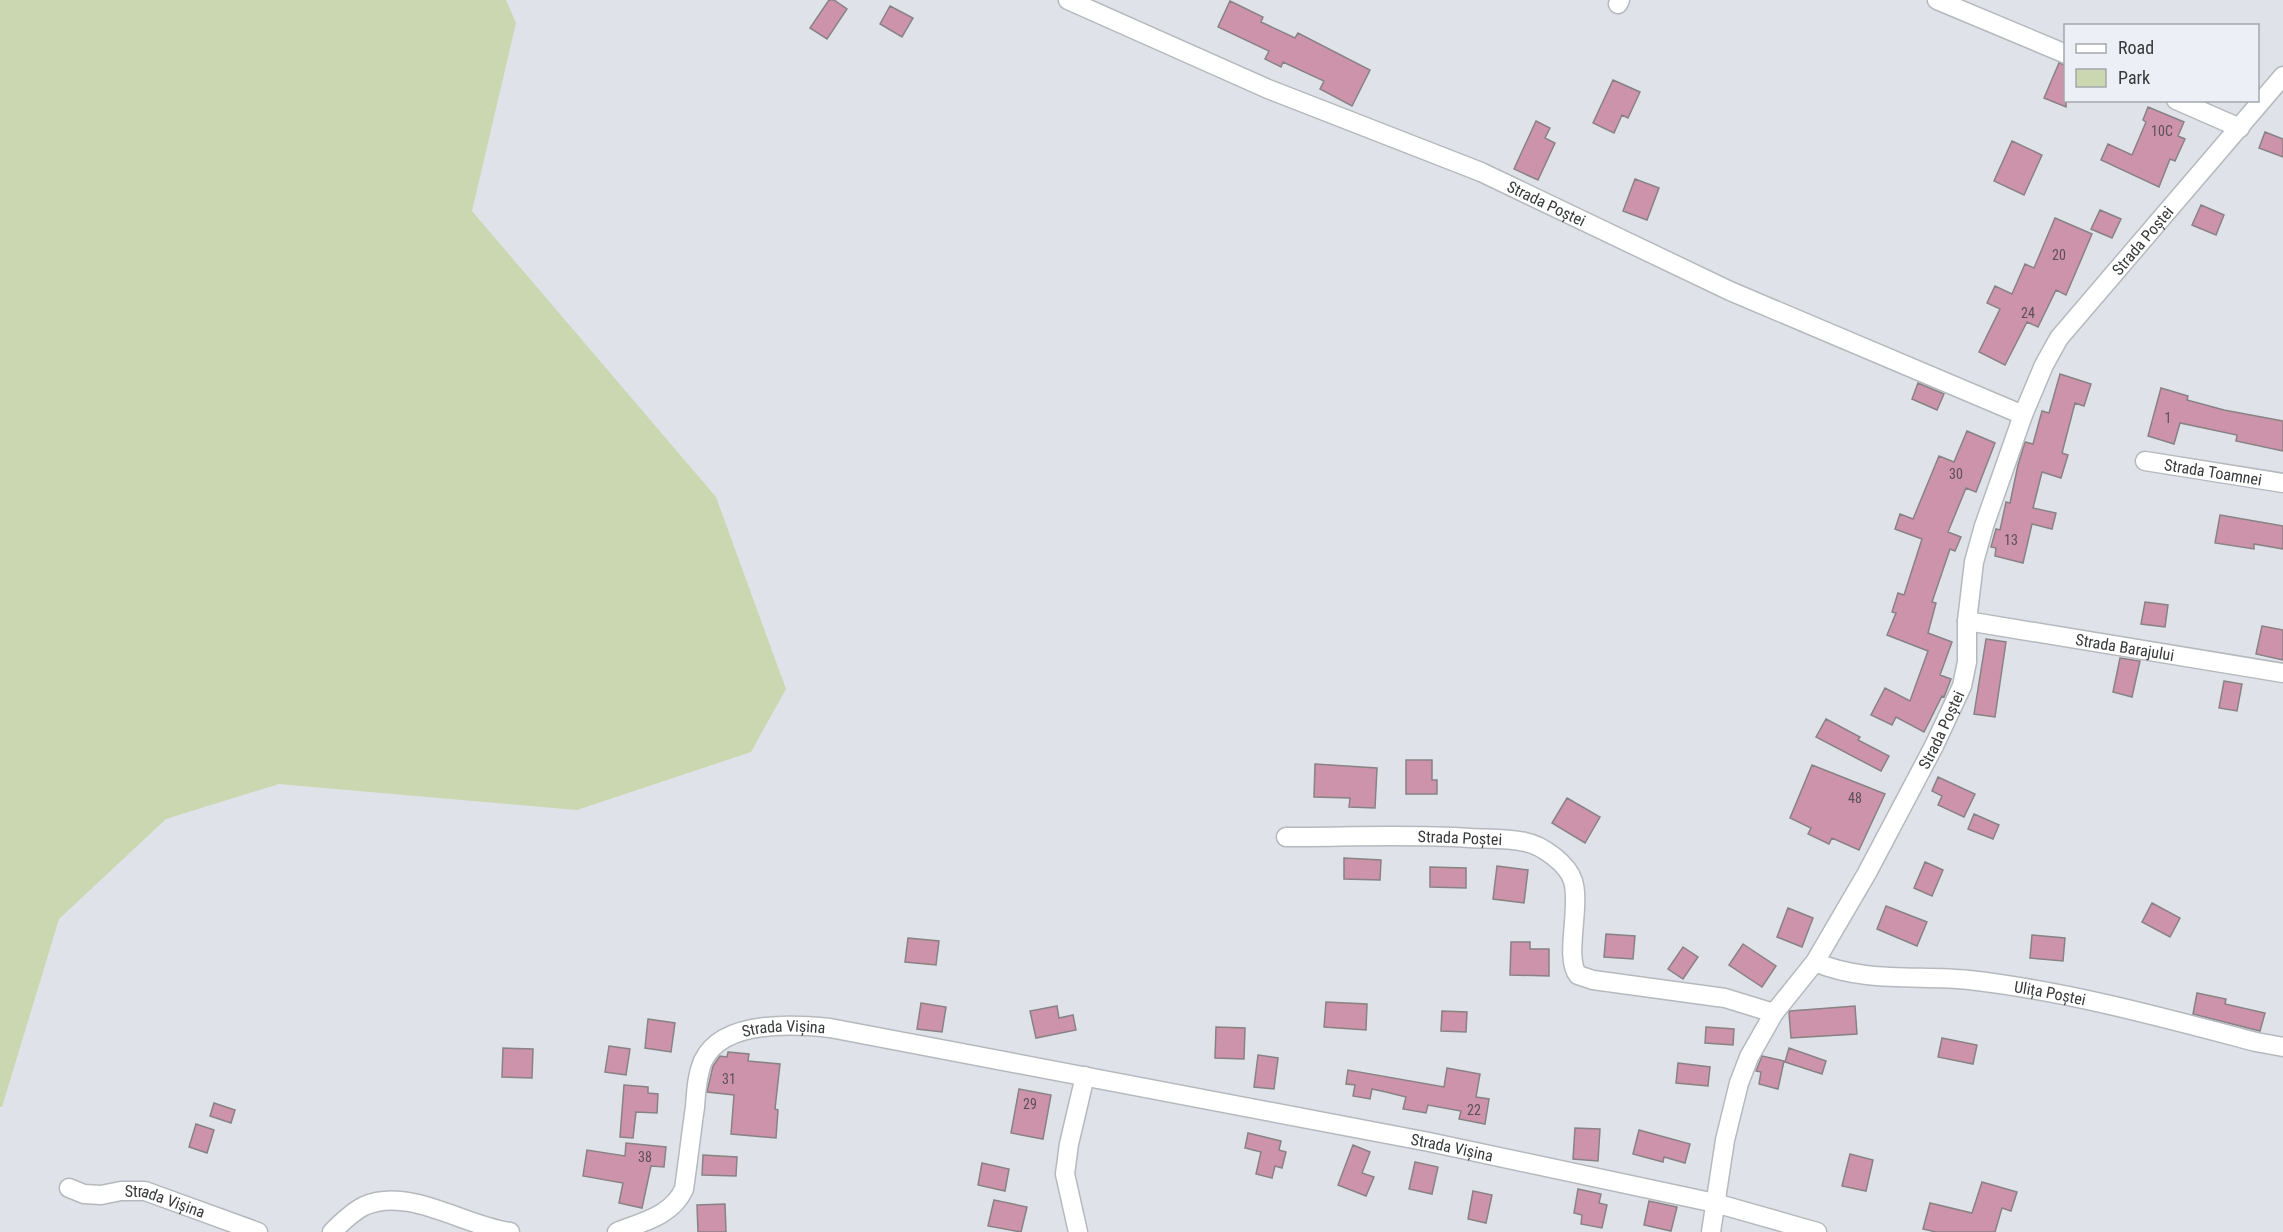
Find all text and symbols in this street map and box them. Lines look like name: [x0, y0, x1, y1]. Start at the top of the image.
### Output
legend: [2064, 24, 2259, 102]
text: Road: [2118, 37, 2154, 58]
text: Park: [2118, 67, 2150, 88]
house number: 10C: [2151, 123, 2173, 139]
street label: Strada Poștei: [1504, 176, 1589, 230]
street label: Strada Poștei: [2108, 202, 2177, 279]
house number: 20: [2052, 247, 2066, 263]
house number: 24: [2021, 305, 2035, 321]
house number: 1: [2165, 410, 2171, 426]
street label: Strada Toamnei: [2163, 455, 2263, 489]
house number: 30: [1949, 466, 1963, 482]
house number: 13: [2004, 532, 2018, 548]
street label: Strada Barajului: [2074, 630, 2176, 664]
street label: Strada Poștei: [1914, 688, 1968, 772]
house number: 48: [1848, 790, 1862, 806]
street label: Strada Poștei: [1418, 827, 1503, 849]
street label: Ulița Poștei: [2013, 977, 2088, 1009]
street label: Strada Vișina: [740, 1016, 826, 1041]
house number: 31: [722, 1071, 736, 1087]
house number: 29: [1023, 1096, 1037, 1112]
house number: 22: [1467, 1102, 1481, 1118]
street label: Strada Vișina: [1409, 1129, 1495, 1165]
house number: 38: [638, 1149, 652, 1165]
street label: Strada Vișina: [125, 1181, 208, 1221]

